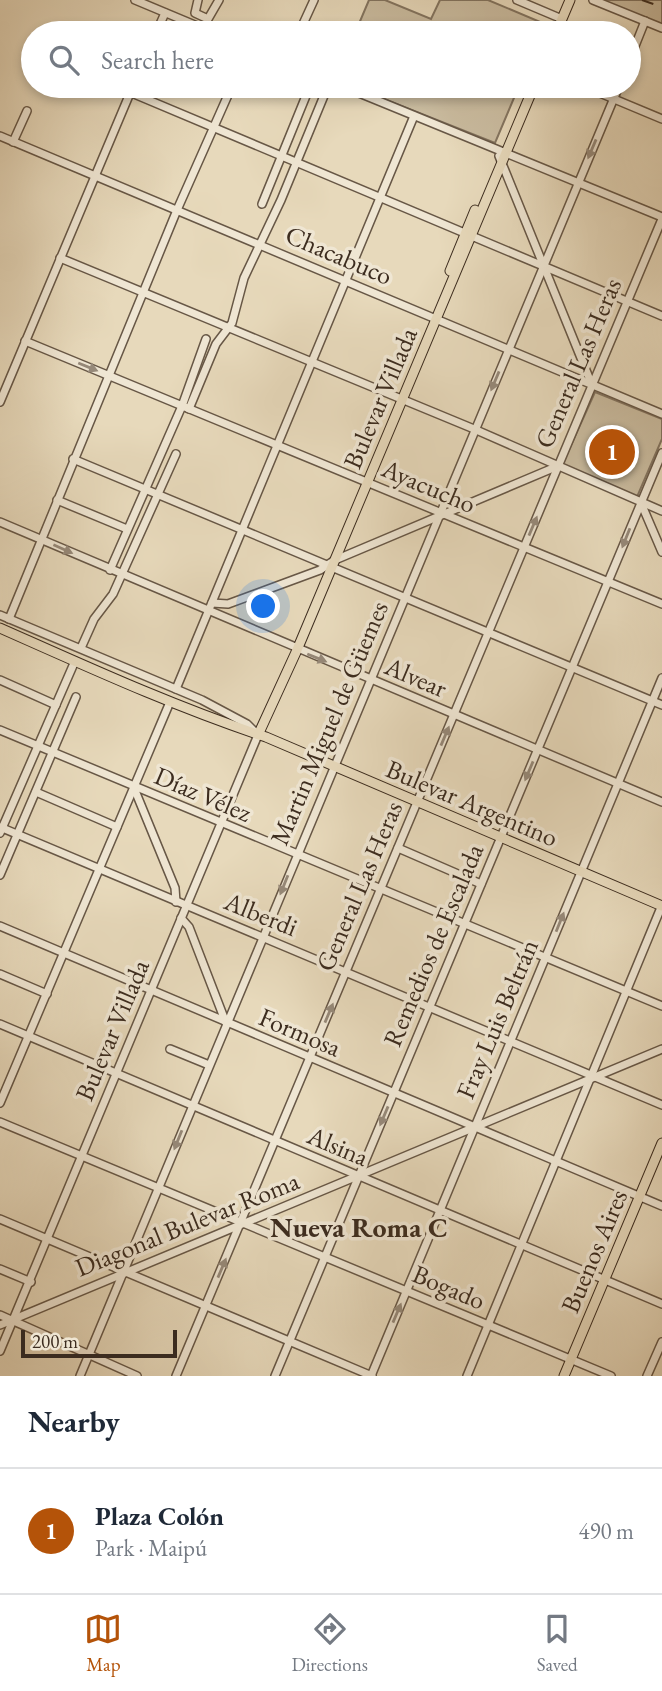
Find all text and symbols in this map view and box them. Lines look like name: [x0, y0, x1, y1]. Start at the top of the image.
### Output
search box: [21, 21, 641, 98]
icon: search: [45, 41, 83, 79]
text: Search here: [101, 43, 214, 77]
one-way arrow: [586, 138, 597, 159]
street label: Chacabuco: [280, 217, 398, 293]
street label: General Las Heras: [527, 273, 629, 453]
street label: Bulevar Villada: [335, 322, 425, 474]
one-way arrow: [78, 361, 99, 372]
one-way arrow: [489, 371, 500, 392]
pin: 1: [589, 426, 635, 478]
street label: Ayacucho: [376, 451, 481, 521]
one-way arrow: [528, 515, 539, 536]
one-way arrow: [620, 528, 631, 549]
one-way arrow: [53, 543, 73, 555]
your location: [246, 589, 280, 623]
street label: Martin Miguel de Güemes: [262, 596, 396, 850]
street label: Alvear: [379, 648, 452, 705]
one-way arrow: [306, 653, 327, 664]
one-way arrow: [440, 725, 451, 746]
street label: Bulevar Argentino: [381, 751, 563, 855]
street label: Díaz Vélez: [149, 758, 257, 830]
one-way arrow: [523, 760, 534, 781]
street label: General Las Heras: [308, 796, 410, 976]
street label: Remedios de Escalada: [375, 838, 491, 1052]
one-way arrow: [279, 875, 290, 896]
street label: Alberdi: [218, 884, 303, 944]
one-way arrow: [555, 912, 566, 933]
street label: Fray Luis Beltrán: [448, 934, 546, 1104]
street label: Bulevar Villada: [67, 954, 157, 1106]
street label: Formosa: [254, 1000, 347, 1065]
one-way arrow: [323, 1002, 334, 1023]
one-way arrow: [378, 1106, 389, 1127]
street label: Alsina: [301, 1118, 374, 1174]
one-way arrow: [172, 1130, 183, 1151]
street label: Diagonal Bulevar Roma: [70, 1163, 305, 1284]
street label: Buenos Aires: [553, 1184, 635, 1318]
district label: Nueva Roma C: [270, 1209, 448, 1245]
one-way arrow: [216, 1257, 227, 1278]
street label: Bogado: [407, 1257, 491, 1317]
one-way arrow: [391, 1303, 403, 1323]
scale bar: [21, 1327, 177, 1359]
text: 200 m: [32, 1329, 78, 1354]
text: Nearby: [28, 1402, 120, 1441]
text: Plaza Colón: [95, 1499, 224, 1533]
text: 1: [45, 1516, 57, 1546]
text: 490 m: [578, 1516, 634, 1546]
text: Park · Maipú: [95, 1533, 207, 1563]
tab: Map: [84, 1610, 122, 1677]
tab: Directions: [291, 1610, 368, 1677]
tab: Saved: [537, 1610, 578, 1677]

